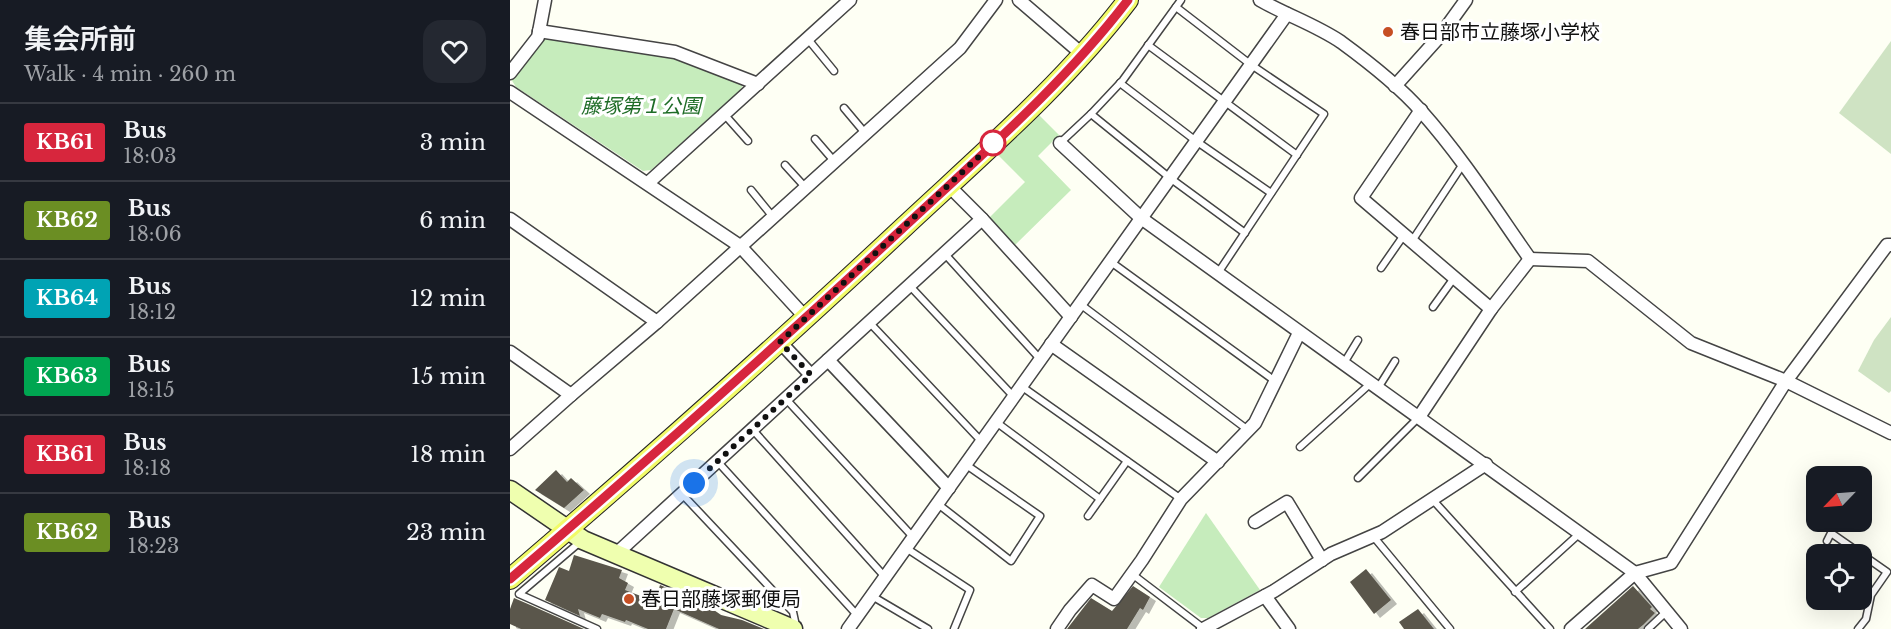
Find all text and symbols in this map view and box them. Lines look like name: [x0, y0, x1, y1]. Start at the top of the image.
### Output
button: heart: [423, 20, 486, 83]
place label: 春日部市立藤塚小学校: [1400, 20, 1600, 44]
text: 集会所前: [24, 22, 136, 57]
marker: 春日部市立藤塚小学校: [1381, 25, 1395, 39]
text: Walk · 4 min · 260 m: [24, 62, 236, 86]
park label: 藤塚第１公園: [581, 94, 704, 118]
text: Bus: [123, 117, 167, 144]
text: KB61: [36, 129, 93, 155]
text: 3 min: [420, 129, 486, 156]
unlabelled marker: [980, 130, 1006, 156]
text: 18:03: [123, 144, 177, 168]
text: Bus: [128, 195, 171, 222]
text: KB62: [36, 207, 98, 233]
text: 6 min: [419, 207, 486, 234]
text: 18:06: [128, 222, 182, 246]
text: Bus: [128, 273, 171, 300]
text: KB64: [36, 285, 98, 311]
text: 12 min: [410, 285, 486, 312]
text: 18:12: [128, 300, 176, 324]
text: Bus: [128, 351, 171, 378]
text: KB63: [36, 363, 98, 389]
text: 15 min: [411, 363, 486, 390]
text: 18:15: [128, 378, 175, 402]
text: Bus: [123, 429, 167, 456]
text: KB61: [36, 441, 93, 467]
text: 18 min: [410, 441, 486, 468]
text: 18:18: [123, 456, 171, 480]
north arrow: [1806, 466, 1872, 532]
map controls: [1806, 466, 1872, 610]
your location: [679, 468, 709, 498]
text: Bus: [128, 507, 171, 534]
text: KB62: [36, 519, 98, 545]
text: 23 min: [406, 519, 486, 546]
text: 18:23: [128, 534, 179, 558]
button: locate: [1806, 544, 1872, 610]
place label: 春日部藤塚郵便局: [641, 587, 801, 611]
marker: 春日部藤塚郵便局: [622, 592, 636, 606]

